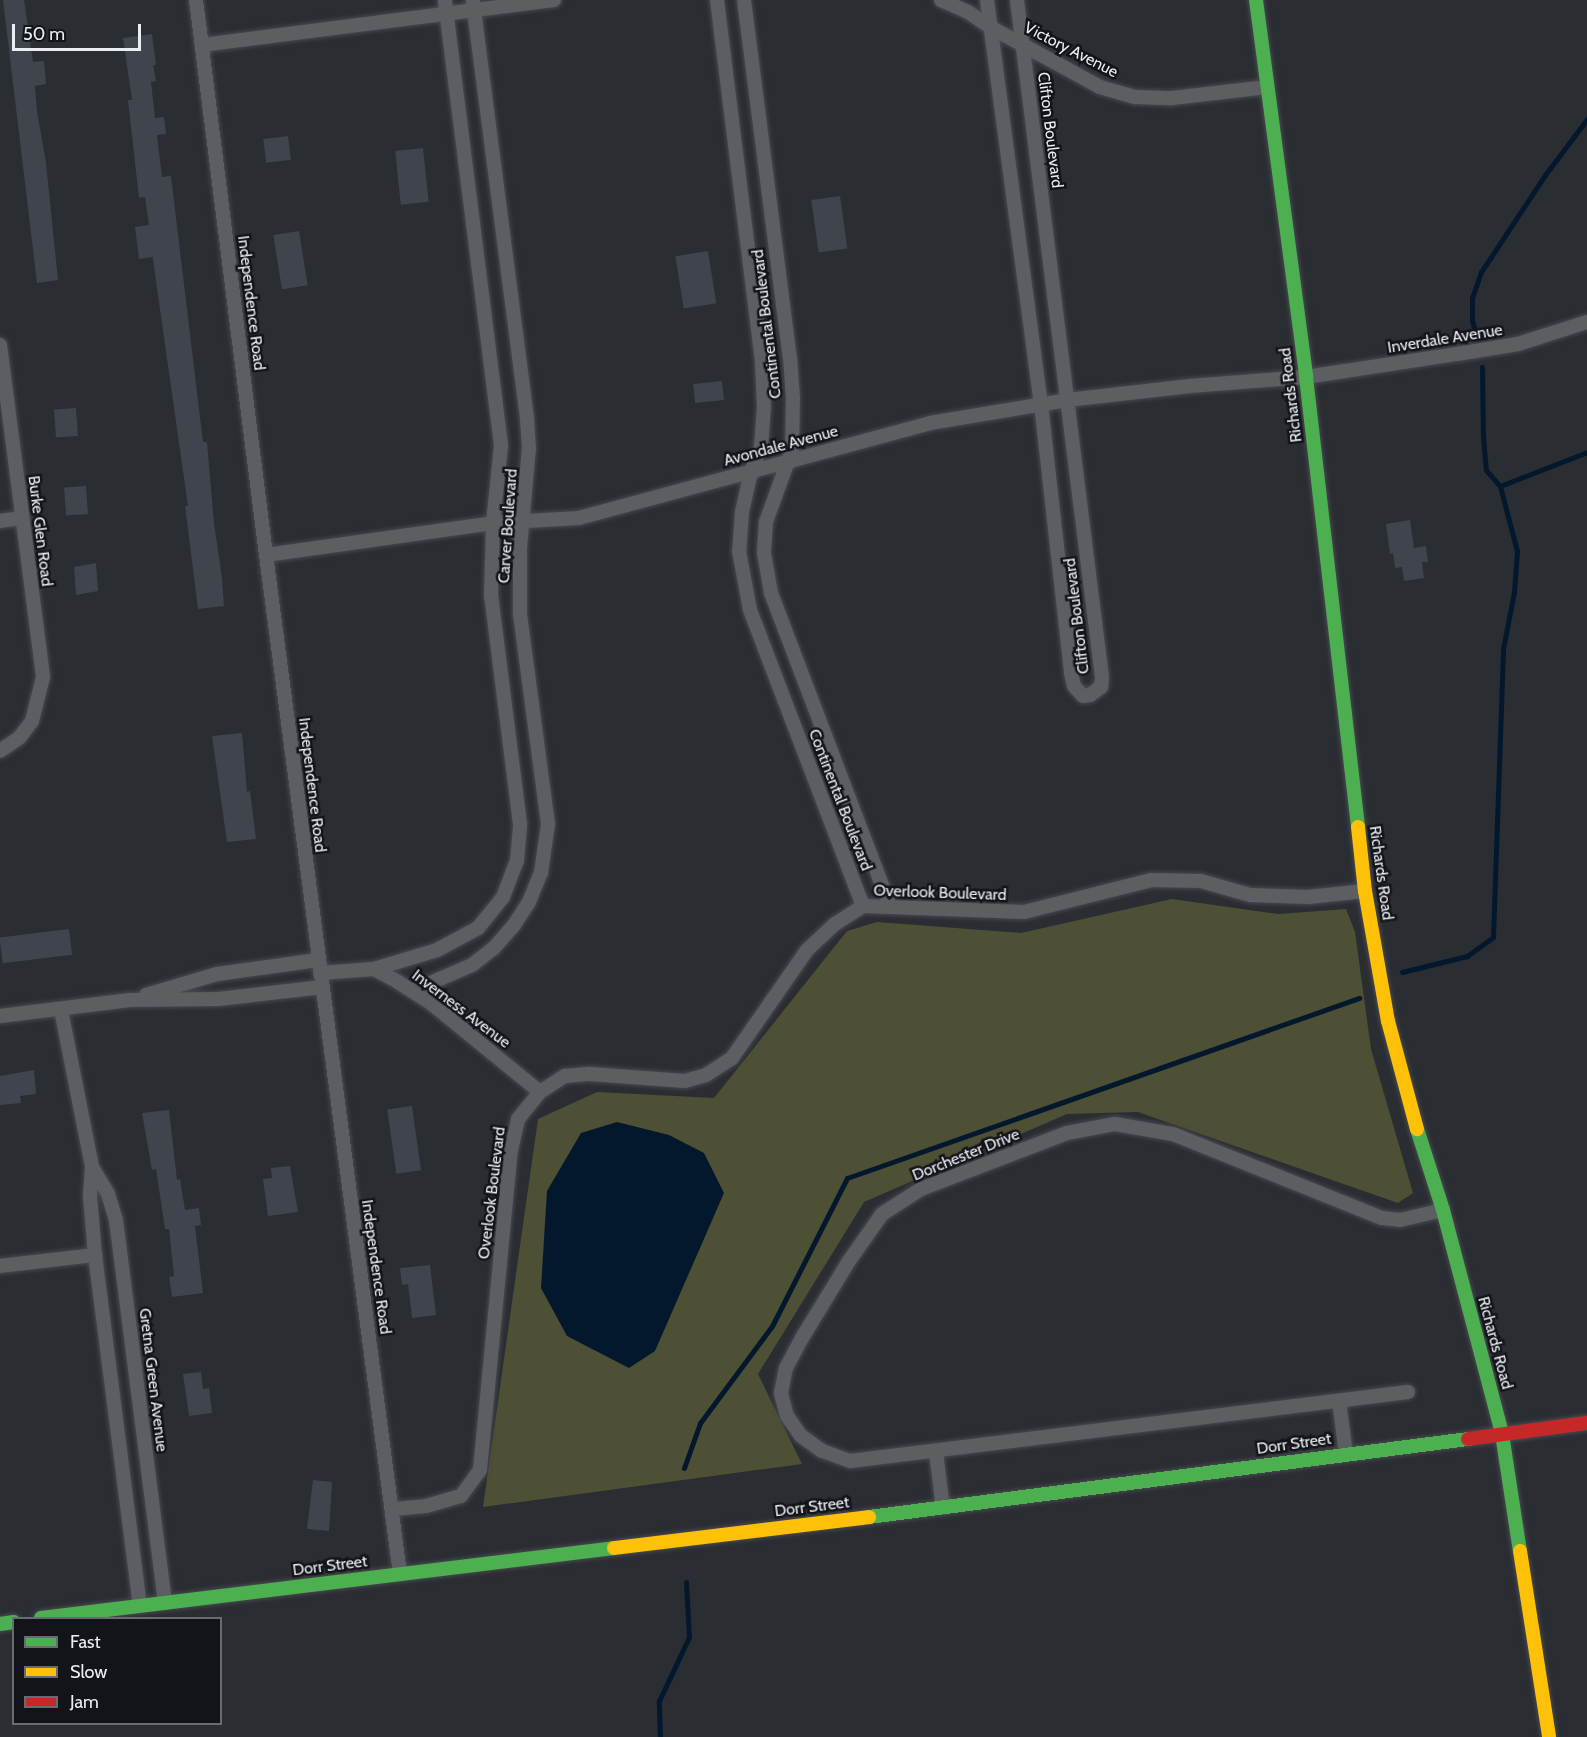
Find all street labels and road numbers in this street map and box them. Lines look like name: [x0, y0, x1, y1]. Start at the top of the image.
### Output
street label: Victory Avenue: [1021, 18, 1121, 82]
street label: Clifton Boulevard: [1033, 71, 1067, 189]
street label: Independence Road: [233, 235, 269, 371]
street label: Continental Boulevard: [748, 248, 786, 400]
street label: Inverdale Avenue: [1386, 320, 1504, 358]
street label: Richards Road: [1276, 347, 1306, 443]
street label: Avondale Avenue: [722, 422, 840, 470]
street label: Carver Boulevard: [494, 468, 522, 584]
street label: Burke Glen Road: [24, 475, 56, 587]
street label: Clifton Boulevard: [1060, 557, 1094, 675]
street label: Independence Road: [294, 717, 330, 853]
street label: Continental Boulevard: [804, 726, 876, 874]
street label: Richards Road: [1365, 825, 1397, 921]
street label: Overlook Boulevard: [873, 881, 1007, 905]
street label: Inverness Avenue: [408, 966, 514, 1052]
street label: Dorchester Drive: [910, 1125, 1022, 1185]
street label: Overlook Boulevard: [474, 1126, 510, 1260]
street label: Independence Road: [357, 1198, 395, 1336]
street label: Richards Road: [1473, 1295, 1517, 1391]
street label: Gretna Green Avenue: [135, 1307, 171, 1453]
street label: Dorr Street: [1255, 1429, 1333, 1459]
street label: Dorr Street: [774, 1493, 850, 1521]
street label: Dorr Street: [292, 1552, 368, 1580]

